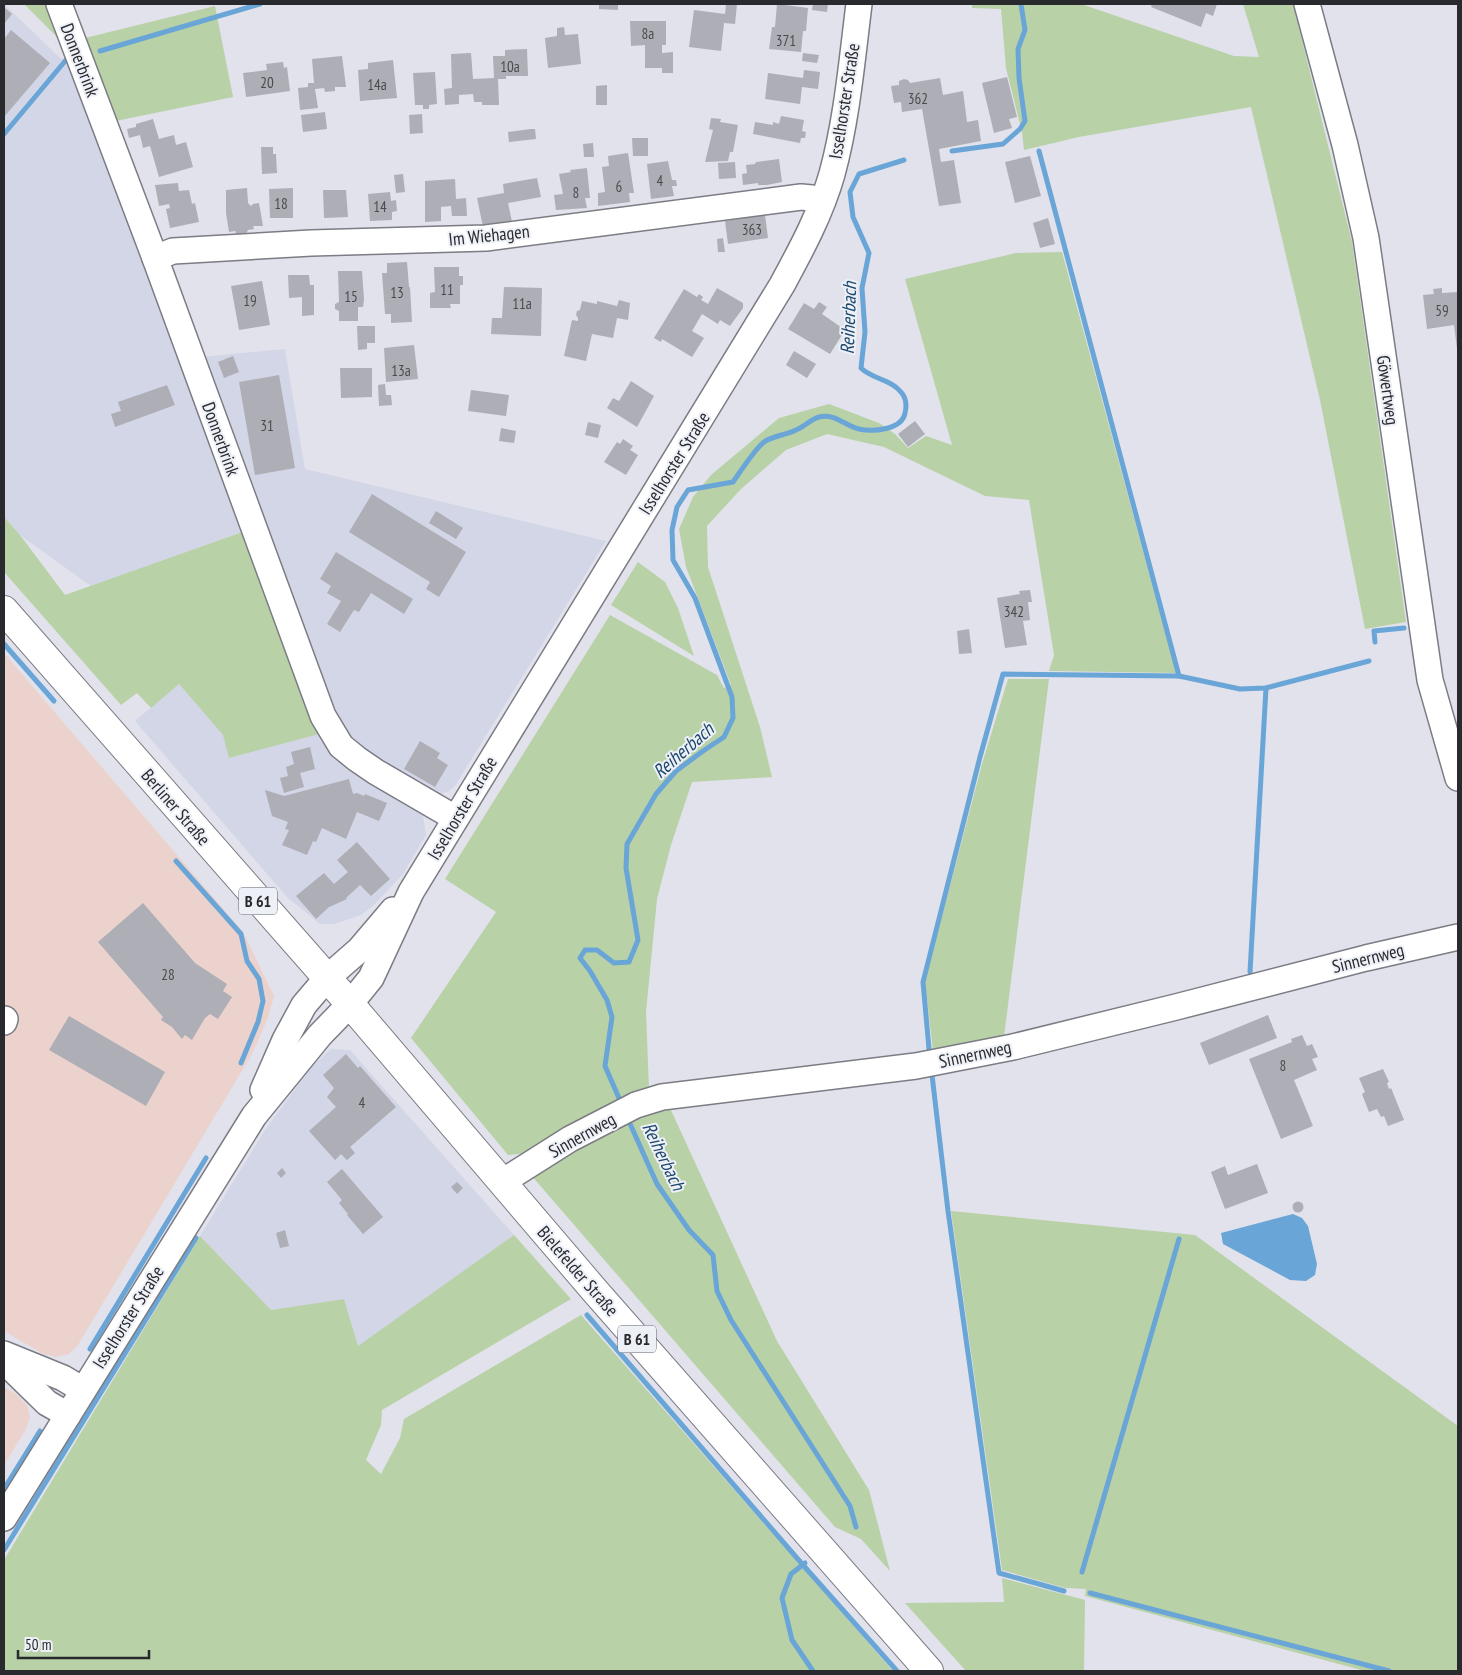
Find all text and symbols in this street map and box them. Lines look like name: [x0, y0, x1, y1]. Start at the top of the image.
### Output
street label: Donnerbrink: [55, 20, 105, 100]
house number: 8a: [642, 24, 654, 43]
house number: 371: [776, 31, 796, 50]
street label: Isselhorster Straße: [824, 42, 864, 160]
house number: 10a: [500, 57, 520, 76]
house number: 20: [260, 73, 274, 92]
house number: 14a: [367, 75, 387, 94]
house number: 362: [908, 89, 928, 108]
house number: 4: [657, 171, 664, 190]
house number: 6: [616, 177, 623, 196]
house number: 8: [573, 183, 579, 202]
house number: 18: [274, 194, 288, 213]
house number: 14: [373, 197, 387, 216]
street label: Im Wiehagen: [447, 219, 531, 251]
house number: 363: [742, 220, 762, 239]
house number: 11: [440, 280, 454, 299]
water label: Reiherbach: [835, 280, 861, 355]
house number: 13: [390, 283, 404, 302]
house number: 15: [344, 287, 358, 306]
house number: 19: [243, 291, 257, 310]
house number: 11a: [512, 294, 532, 313]
house number: 59: [1435, 301, 1449, 320]
street label: Göwertweg: [1372, 354, 1404, 426]
house number: 13a: [391, 361, 411, 380]
street label: Donnerbrink: [197, 399, 245, 479]
street label: Isselhorster Straße: [633, 407, 715, 519]
house number: 31: [260, 416, 274, 435]
house number: 342: [1004, 602, 1024, 621]
water label: Reiherbach: [648, 716, 720, 783]
street label: Isselhorster Straße: [422, 752, 502, 864]
street label: Berliner Straße: [136, 764, 216, 850]
road number: B 61: [239, 888, 277, 914]
street label: Sinnernweg: [1330, 938, 1406, 978]
house number: 28: [161, 965, 175, 984]
street label: Sinnernweg: [937, 1035, 1013, 1073]
house number: 8: [1280, 1056, 1286, 1075]
house number: 4: [359, 1093, 366, 1112]
street label: Sinnernweg: [544, 1107, 620, 1163]
water label: Reiherbach: [637, 1118, 691, 1195]
street label: Bielefelder Straße: [532, 1221, 624, 1321]
street label: Isselhorster Straße: [87, 1261, 169, 1373]
road number: B 61: [618, 1326, 656, 1352]
scale bar: [18, 1628, 149, 1660]
text: 50 m: [25, 1635, 51, 1654]

